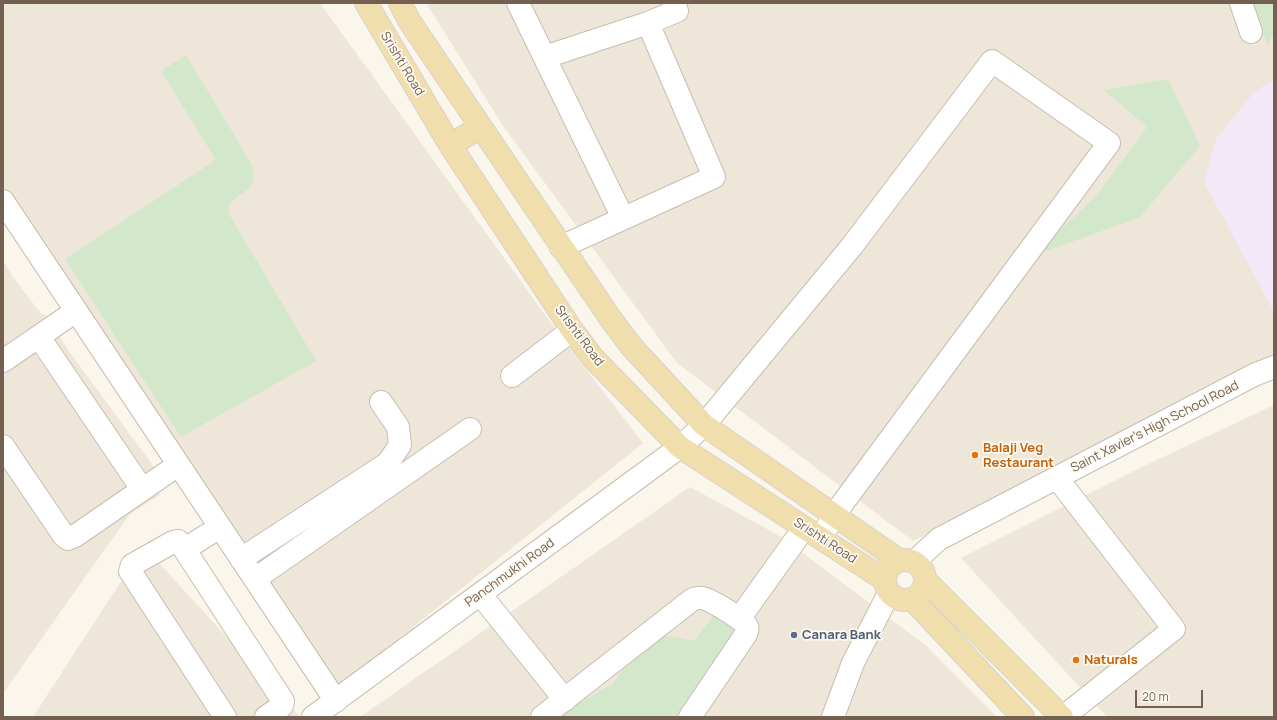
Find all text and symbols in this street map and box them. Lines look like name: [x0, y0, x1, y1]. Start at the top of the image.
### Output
street label: Srishti Road: [377, 29, 427, 99]
street label: Srishti Road: [551, 303, 607, 369]
street label: Saint Xavier's High School Road: [1068, 378, 1242, 476]
place label: Balaji Veg Restaurant: [983, 440, 1054, 471]
marker: Balaji Veg Restaurant: [970, 450, 980, 460]
street label: Srishti Road: [791, 515, 859, 567]
street label: Panchmukhi Road: [462, 535, 558, 611]
place label: Canara Bank: [802, 627, 881, 643]
marker: Canara Bank: [789, 630, 799, 640]
place label: Naturals: [1084, 652, 1138, 668]
marker: Naturals: [1071, 655, 1081, 665]
scale bar: [1137, 682, 1205, 708]
text: 20 m: [1142, 688, 1169, 705]

